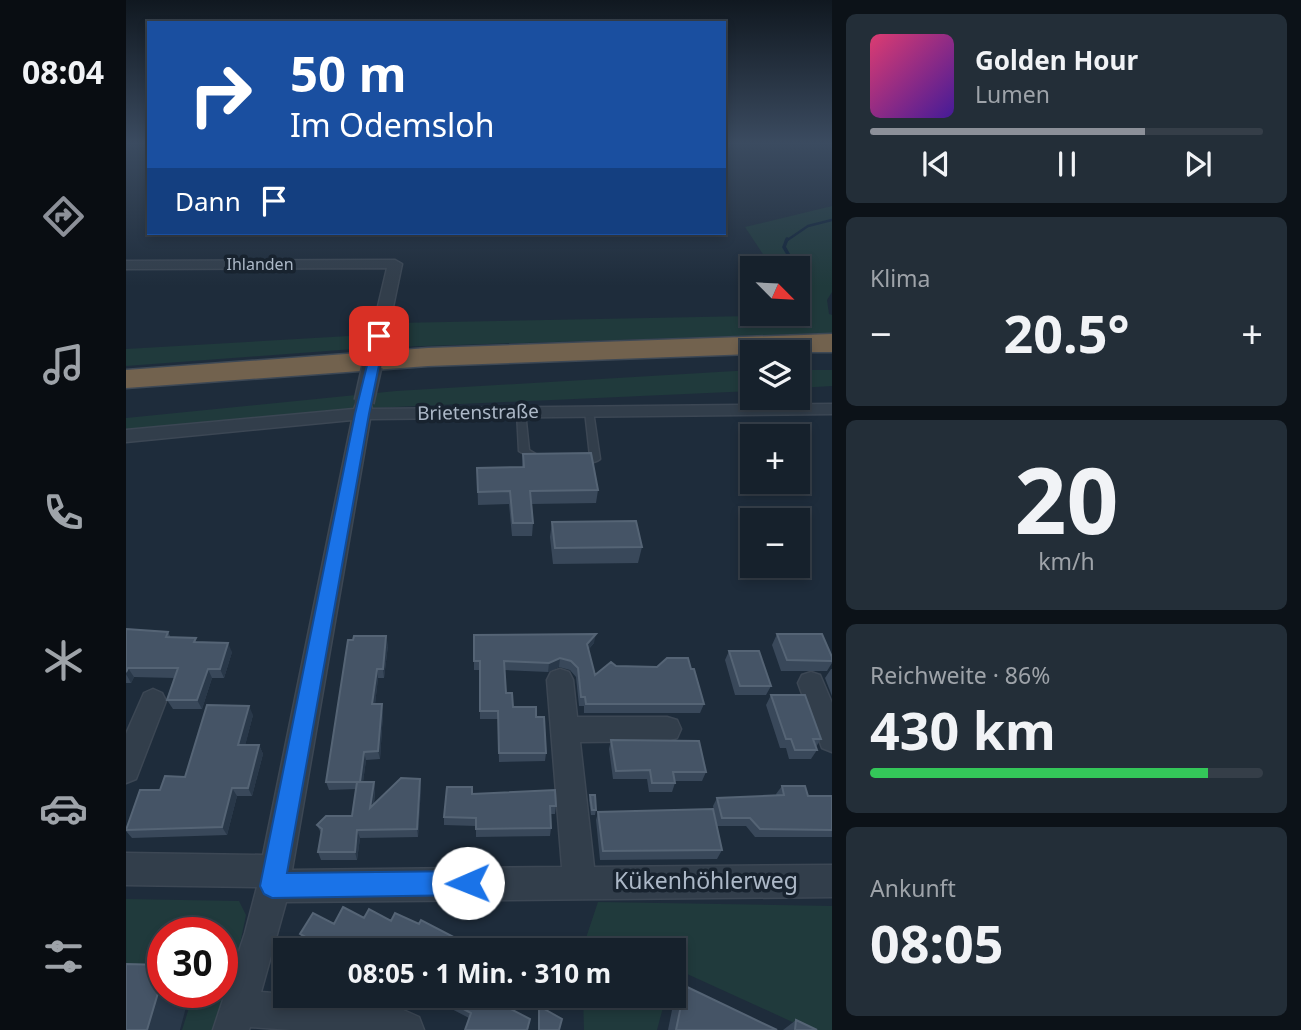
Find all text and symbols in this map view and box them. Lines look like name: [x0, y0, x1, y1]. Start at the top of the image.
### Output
text: 50 m: [290, 40, 407, 106]
text: Golden Hour: [975, 42, 1138, 78]
icon: right: [175, 49, 266, 140]
text: 08:04: [22, 50, 104, 93]
text: Lumen: [975, 78, 1050, 110]
text: Im Odemsloh: [290, 103, 494, 146]
icon: previous: [917, 145, 955, 183]
icon: pause: [1048, 145, 1086, 183]
icon: next: [1179, 145, 1217, 183]
icon: arrive: [255, 182, 293, 220]
text: Dann: [175, 183, 241, 219]
icon: directions: [39, 192, 88, 241]
street label: Ihlanden: [226, 253, 294, 275]
north arrow: [740, 256, 810, 326]
map controls: [740, 256, 810, 578]
text: Klima: [870, 262, 931, 294]
text: 20.5°: [1004, 297, 1129, 368]
pin: [349, 306, 409, 366]
text: −: [870, 307, 892, 359]
text: +: [1241, 307, 1263, 359]
icon: arrive: [360, 317, 398, 355]
icon: music: [39, 340, 88, 389]
button: layers: [740, 340, 810, 410]
street label: Brietenstraße: [417, 398, 539, 426]
button: +: [740, 424, 810, 494]
text: 20: [1014, 437, 1119, 561]
icon: phone: [39, 488, 88, 537]
button: −: [740, 508, 810, 578]
text: km/h: [1038, 545, 1095, 577]
icon: climate: [39, 636, 88, 685]
text: Reichweite · 86%: [870, 659, 1050, 691]
text: 430 km: [870, 694, 1056, 765]
icon: car: [39, 784, 88, 833]
position arrow: [431, 846, 505, 920]
street label: Kükenhöhlerweg: [614, 864, 798, 896]
text: Ankunft: [870, 872, 956, 904]
text: 08:05: [870, 907, 1004, 978]
speed limit sign: 30: [147, 917, 238, 1008]
icon: filters: [39, 932, 88, 981]
text: 08:05 · 1 Min. · 310 m: [348, 955, 611, 991]

